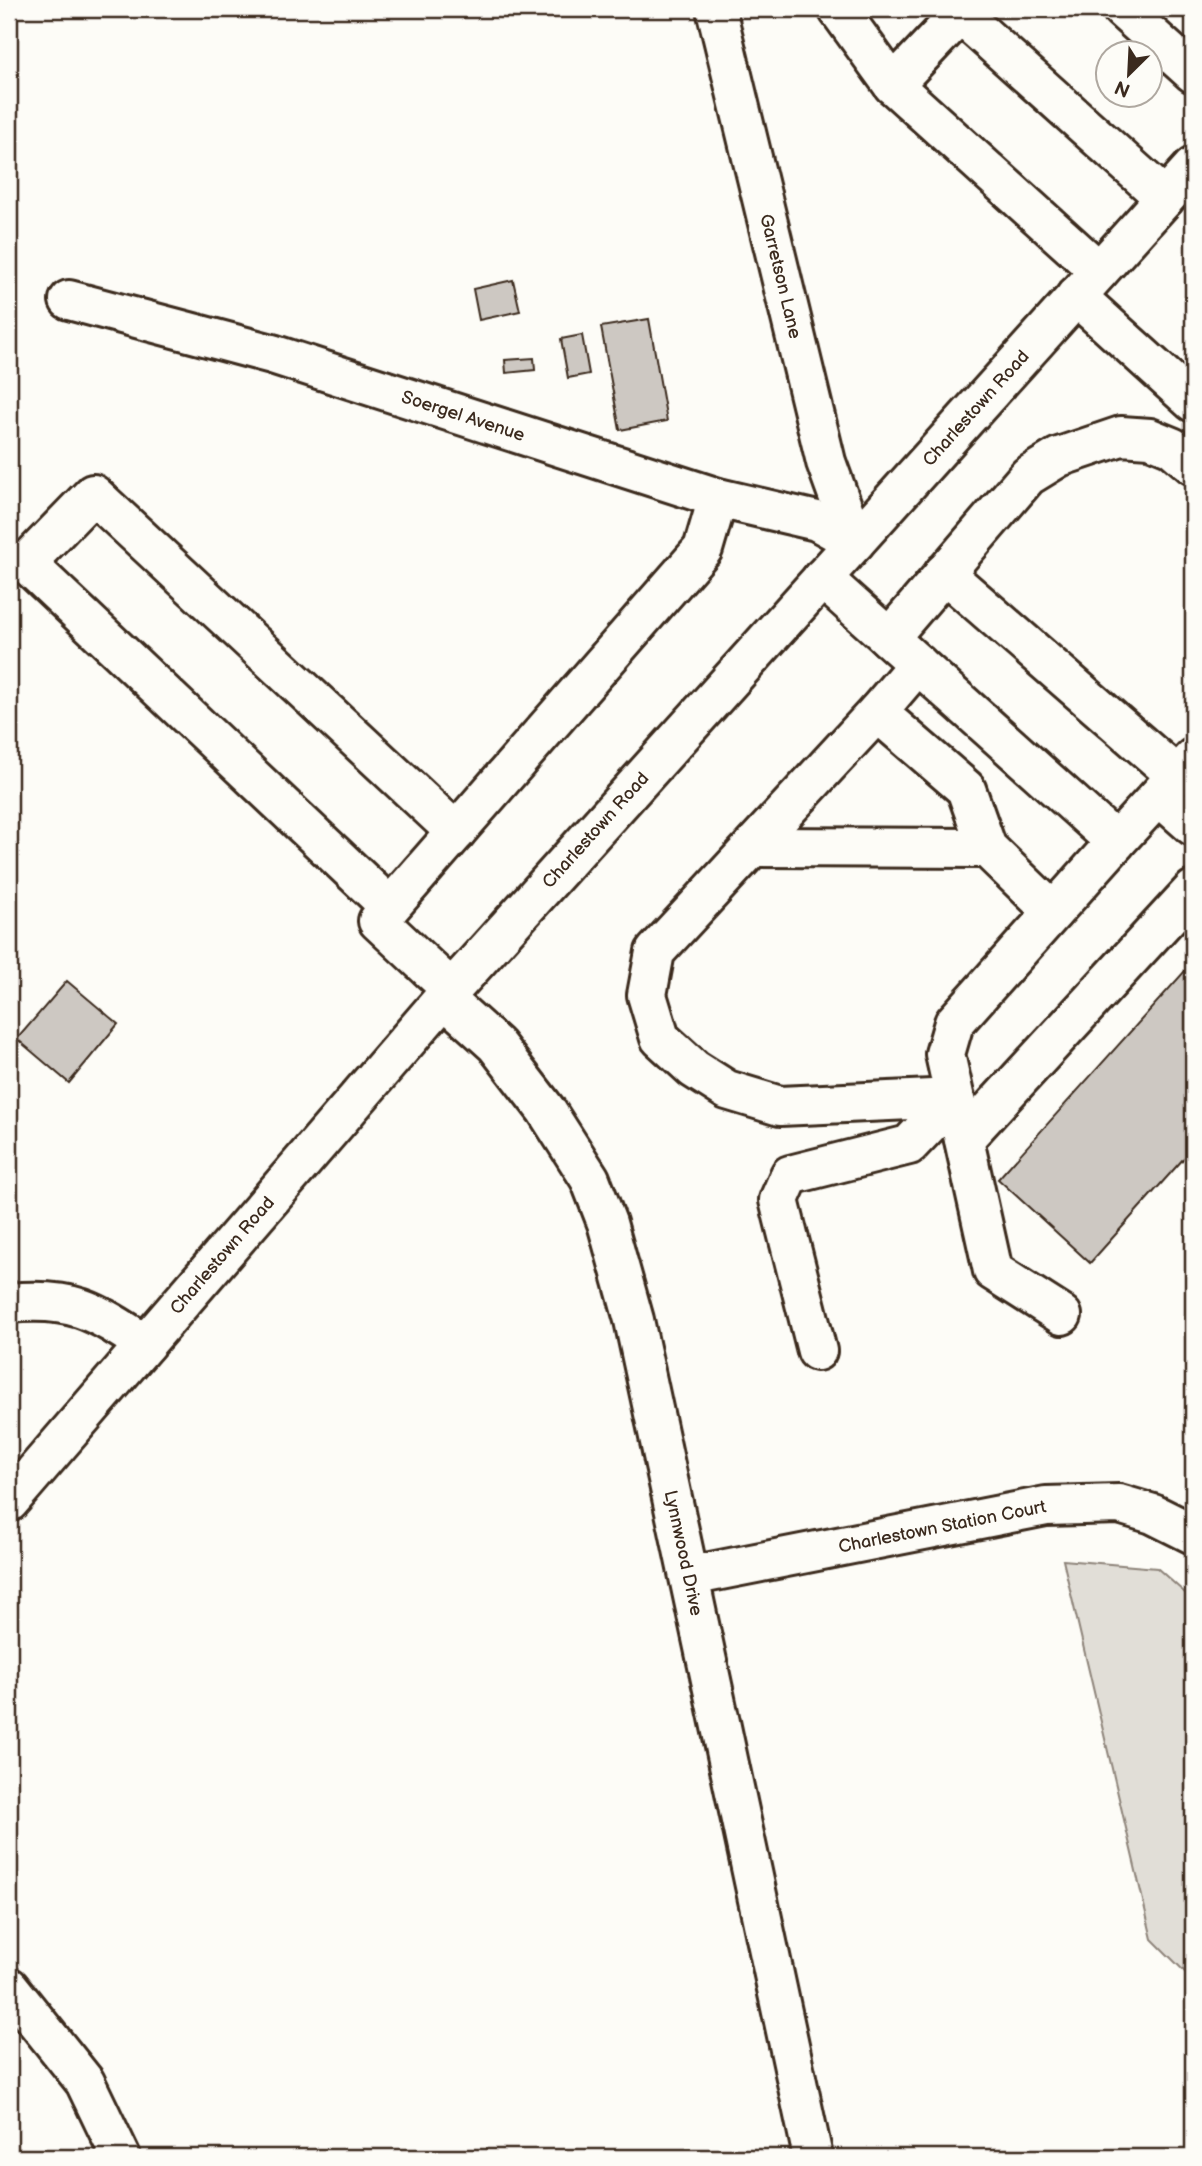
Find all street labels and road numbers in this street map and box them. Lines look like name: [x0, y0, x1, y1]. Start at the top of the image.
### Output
street label: Garretson Lane: [756, 212, 806, 341]
street label: Charlestown Road: [918, 346, 1033, 470]
street label: Soergel Avenue: [399, 386, 528, 446]
street label: Charlestown Road: [538, 768, 653, 892]
street label: Charlestown Road: [165, 1192, 279, 1318]
street label: Lynnwood Drive: [660, 1488, 708, 1618]
street label: Charlestown Station Court: [837, 1496, 1048, 1557]

